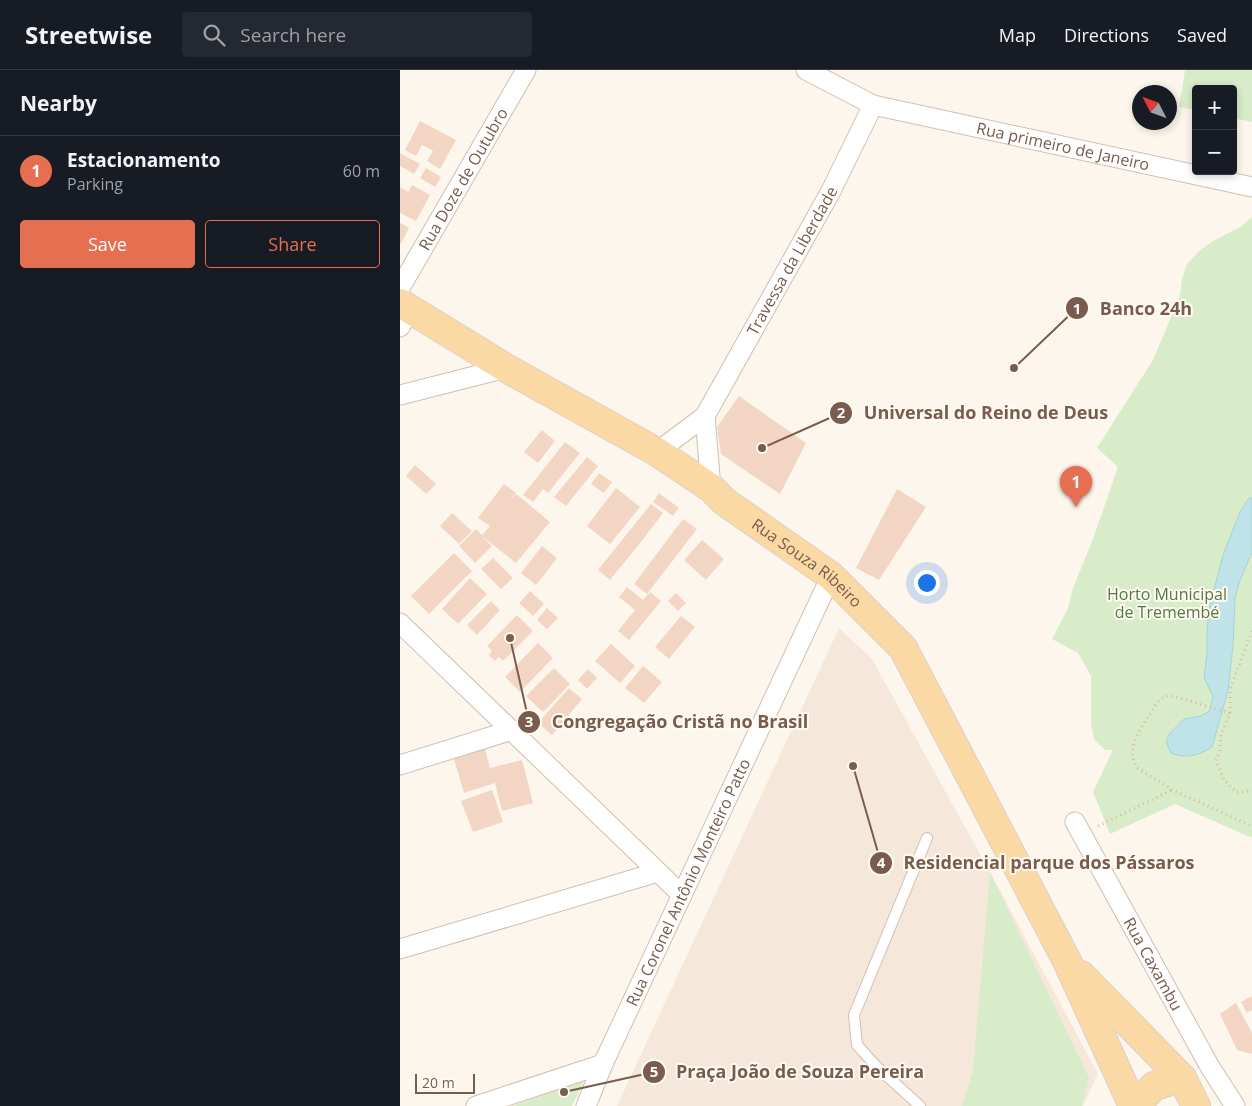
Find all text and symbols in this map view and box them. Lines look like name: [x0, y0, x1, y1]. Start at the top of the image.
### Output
search box: [182, 12, 532, 57]
text: Streetwise: [25, 18, 152, 51]
icon: search: [200, 21, 228, 49]
text: Search here: [240, 22, 346, 48]
text: Map: [999, 23, 1036, 47]
text: Directions: [1064, 23, 1149, 47]
text: Saved: [1177, 23, 1227, 47]
north arrow: [1132, 85, 1177, 130]
map controls: [1192, 85, 1237, 175]
button: +: [1192, 85, 1237, 130]
text: Nearby: [20, 89, 97, 117]
street label: Rua Doze de Outubro: [413, 104, 513, 254]
street label: Rua primeiro de Janeiro: [974, 117, 1152, 176]
button: −: [1192, 130, 1237, 175]
text: Estacionamento: [67, 147, 220, 173]
text: 1: [31, 160, 41, 182]
text: 60 m: [343, 160, 380, 182]
text: Parking: [67, 173, 123, 195]
street label: Travessa da Liberdade: [741, 182, 843, 339]
button: Save: [20, 220, 195, 268]
button: Share: [205, 220, 380, 268]
callout: Banco 24h: [1065, 292, 1202, 325]
text: Banco 24h: [1100, 296, 1192, 320]
text: 1: [1073, 298, 1081, 318]
callout: Universal do Reino de Deus: [829, 396, 1118, 429]
text: Universal do Reino de Deus: [864, 400, 1108, 424]
text: 2: [837, 402, 846, 422]
pin: 1: [1060, 466, 1092, 507]
street label: Rua Souza Ribeiro: [747, 513, 867, 612]
your location: [914, 570, 940, 596]
park label: Horto Municipal de Tremembé: [1107, 583, 1227, 623]
callout: Congregação Cristã no Brasil: [517, 705, 818, 738]
text: Congregação Cristã no Brasil: [552, 709, 808, 733]
text: 3: [525, 711, 533, 731]
street label: Rua Coronel Antônio Monteiro Patto: [621, 755, 755, 1010]
callout: Residencial parque dos Pássaros: [869, 846, 1205, 879]
text: Residencial parque dos Pássaros: [904, 850, 1195, 874]
text: 4: [877, 852, 886, 872]
street label: Rua Caxambu: [1119, 913, 1188, 1014]
callout: Praça João de Souza Pereira: [641, 1056, 935, 1089]
text: Praça João de Souza Pereira: [676, 1059, 924, 1083]
text: 5: [650, 1061, 658, 1081]
scale bar: [415, 1071, 475, 1094]
text: 20 m: [422, 1073, 455, 1092]

